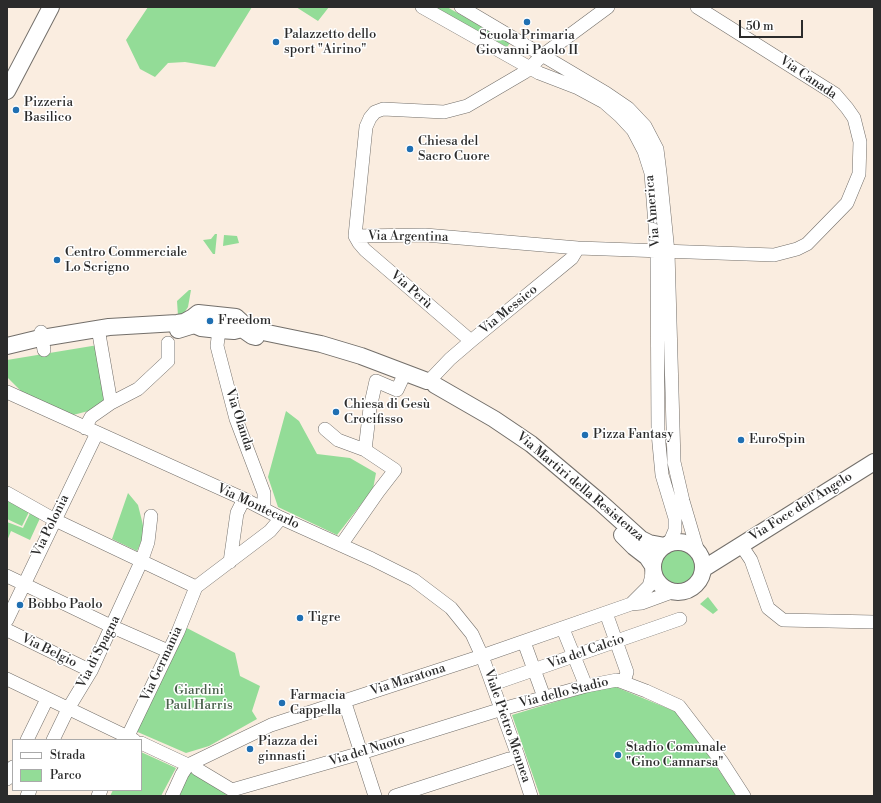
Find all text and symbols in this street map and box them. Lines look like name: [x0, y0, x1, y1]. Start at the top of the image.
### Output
scale bar: [741, 12, 805, 38]
marker: Scuola Primaria Giovanni Paolo II: [522, 17, 532, 27]
text: 50 m: [746, 19, 774, 34]
place label: Palazzetto dello sport "Airino": [284, 27, 376, 58]
place label: Scuola Primaria Giovanni Paolo II: [476, 28, 578, 59]
marker: Palazzetto dello sport "Airino": [271, 37, 281, 47]
street label: Via Canada: [776, 53, 840, 103]
place label: Pizzeria Basilico: [24, 95, 73, 126]
marker: Pizzeria Basilico: [11, 105, 21, 115]
place label: Chiesa del Sacro Cuore: [418, 134, 490, 165]
marker: Chiesa del Sacro Cuore: [405, 144, 415, 154]
street label: Via America: [642, 174, 664, 248]
street label: Via Argentina: [368, 228, 448, 246]
place label: Centro Commerciale Lo Scrigno: [65, 245, 187, 276]
marker: Centro Commerciale Lo Scrigno: [52, 255, 62, 265]
street label: Via Perù: [387, 268, 435, 312]
street label: Via Messico: [477, 282, 541, 338]
place label: Freedom: [218, 313, 271, 329]
marker: Freedom: [205, 316, 215, 326]
street label: Via Olanda: [222, 387, 256, 453]
place label: Chiesa di Gesù Crocifisso: [344, 397, 430, 428]
marker: Chiesa di Gesù Crocifisso: [331, 407, 341, 417]
place label: Pizza Fantasy: [593, 427, 674, 443]
street label: Via Martiri della Resistenza: [513, 429, 647, 545]
marker: Pizza Fantasy: [580, 430, 590, 440]
place label: EuroSpin: [749, 432, 805, 448]
marker: EuroSpin: [736, 435, 746, 445]
street label: Via Foce dell'Angelo: [747, 469, 855, 545]
street label: Via Montecarlo: [214, 481, 302, 533]
street label: Via Polonia: [29, 492, 73, 560]
place label: Bobbo Paolo: [28, 597, 103, 613]
marker: Bobbo Paolo: [15, 600, 25, 610]
place label: Tigre: [308, 610, 340, 626]
street label: Via di Spagna: [74, 613, 124, 691]
marker: Tigre: [295, 613, 305, 623]
street label: Via Germania: [138, 624, 186, 704]
street label: Via Belgio: [19, 631, 79, 671]
street label: Via del Calcio: [546, 632, 626, 672]
street label: Via Maratona: [368, 660, 448, 700]
street label: Viale Pietro Mennea: [480, 667, 534, 785]
street label: Via dello Stadio: [518, 674, 610, 712]
park label: Giardini Paul Harris: [165, 683, 233, 714]
place label: Farmacia Cappella: [290, 688, 346, 719]
marker: Farmacia Cappella: [277, 698, 287, 708]
street label: Via del Nuoto: [327, 732, 407, 770]
place label: Piazza dei ginnasti: [258, 734, 318, 765]
legend: [12, 739, 142, 791]
place label: Stadio Comunale "Gino Cannarsa": [626, 740, 726, 771]
marker: Piazza dei ginnasti: [245, 744, 255, 754]
text: Strada: [50, 748, 85, 763]
marker: Stadio Comunale "Gino Cannarsa": [613, 750, 623, 760]
text: Parco: [50, 768, 82, 783]

